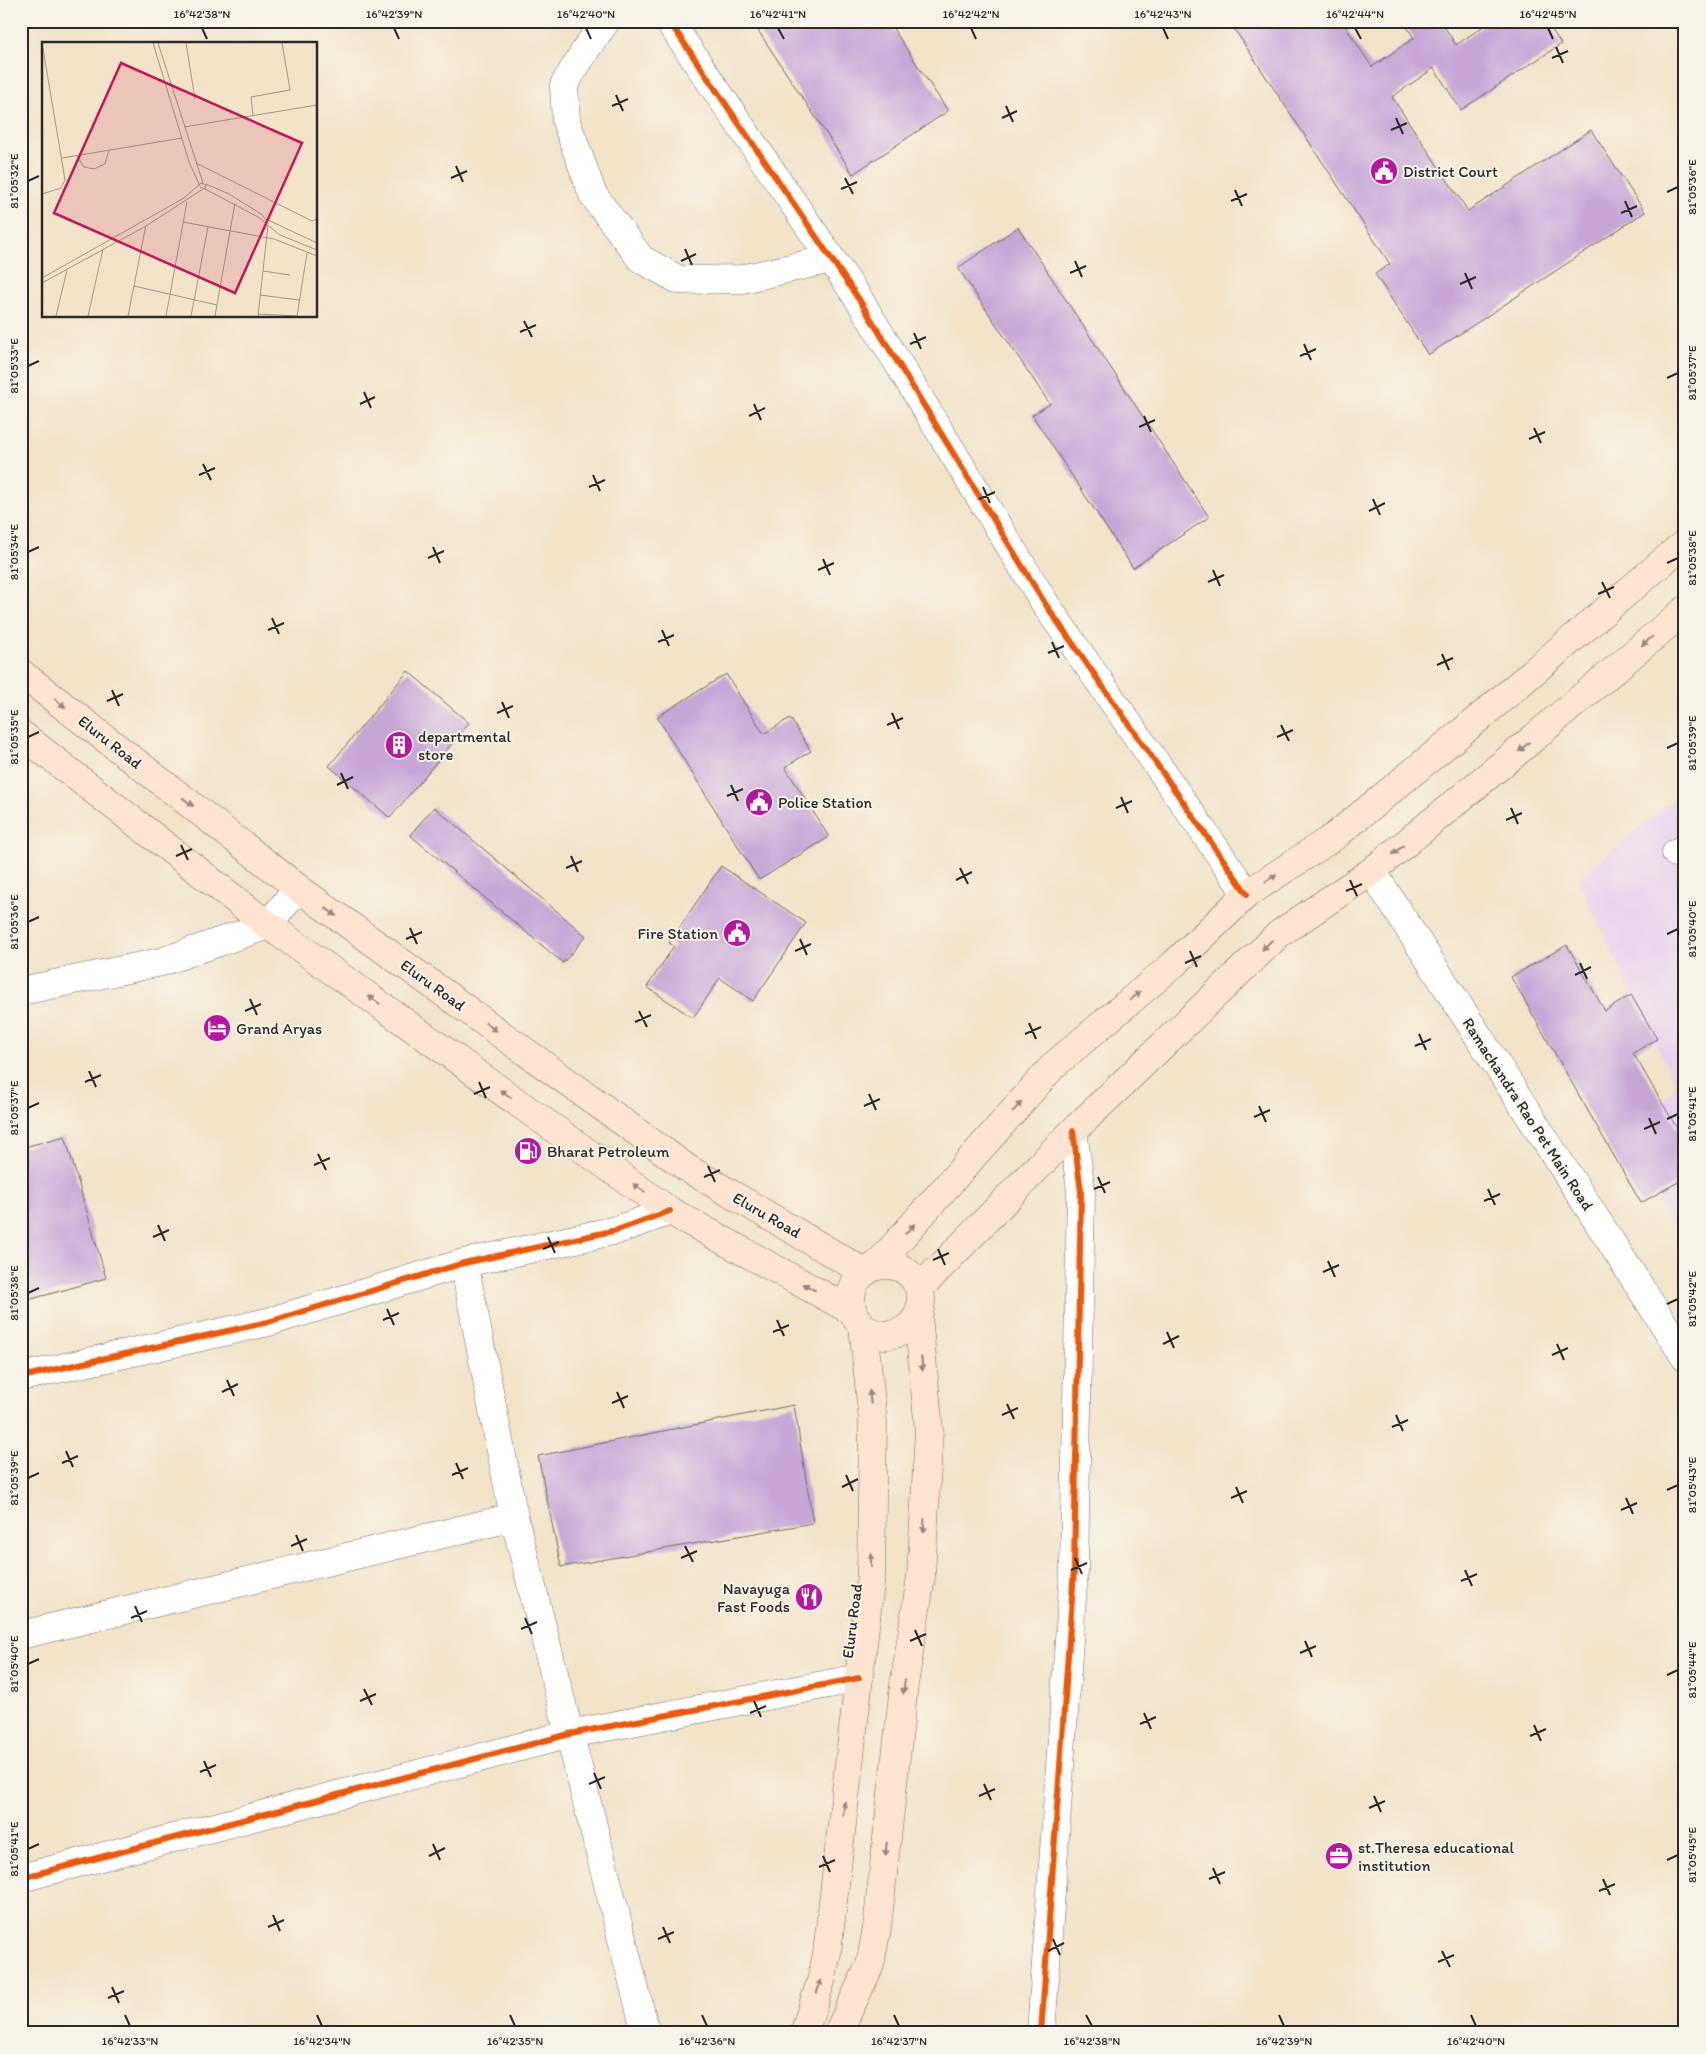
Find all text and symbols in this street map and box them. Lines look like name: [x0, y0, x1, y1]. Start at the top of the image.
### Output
text: 16°42'38"N: [174, 7, 230, 21]
text: 16°42'39"N: [366, 7, 422, 21]
text: 16°42'40"N: [557, 7, 615, 21]
text: 16°42'41"N: [750, 7, 806, 21]
text: 16°42'42"N: [942, 7, 1000, 21]
text: 16°42'43"N: [1134, 7, 1192, 21]
text: 16°42'44"N: [1326, 7, 1384, 21]
text: 16°42'45"N: [1519, 7, 1577, 21]
inset map: [42, 42, 318, 318]
text: 81°05'32"E: [7, 153, 21, 209]
public building icon: District Court: [1369, 156, 1399, 186]
text: 81°05'36"E: [1685, 159, 1699, 215]
place label: District Court: [1403, 162, 1498, 181]
text: 81°05'33"E: [7, 338, 21, 394]
text: 81°05'37"E: [1685, 345, 1699, 401]
text: 81°05'34"E: [7, 523, 21, 580]
text: 81°05'38"E: [1685, 530, 1699, 586]
one-way arrow: [1641, 635, 1654, 646]
one-way arrow: [53, 697, 66, 708]
text: 81°05'35"E: [7, 709, 21, 765]
street label: Eluru Road: [74, 711, 146, 773]
text: 81°05'39"E: [1685, 715, 1699, 771]
place label: departmental store: [418, 727, 512, 764]
building icon: departmental store: [384, 730, 414, 760]
one-way arrow: [1518, 741, 1530, 752]
public building icon: Police Station: [744, 787, 774, 817]
place label: Police Station: [778, 793, 873, 812]
one-way arrow: [181, 797, 194, 808]
one-way arrow: [1392, 844, 1405, 855]
one-way arrow: [1264, 873, 1277, 883]
text: 81°05'36"E: [7, 894, 21, 950]
text: 81°05'40"E: [1685, 900, 1699, 958]
one-way arrow: [324, 907, 338, 917]
public building icon: Fire Station: [722, 918, 752, 948]
place label: Fire Station: [638, 924, 718, 943]
one-way arrow: [1261, 939, 1273, 951]
street label: Eluru Road: [397, 955, 469, 1015]
one-way arrow: [1129, 991, 1142, 1002]
one-way arrow: [367, 995, 381, 1005]
hotel icon: Grand Aryas: [202, 1013, 232, 1043]
street label: Ramachandra Rao Pet Main Road: [1459, 1014, 1598, 1214]
place label: Grand Aryas: [236, 1019, 322, 1038]
one-way arrow: [484, 1022, 498, 1032]
text: 81°05'37"E: [7, 1080, 21, 1136]
text: 81°05'41"E: [1685, 1086, 1699, 1142]
one-way arrow: [499, 1089, 513, 1099]
one-way arrow: [1011, 1101, 1023, 1113]
fuel station icon: Bharat Petroleum: [513, 1136, 543, 1166]
place label: Bharat Petroleum: [547, 1142, 670, 1161]
one-way arrow: [633, 1183, 646, 1194]
street label: Eluru Road: [730, 1188, 805, 1242]
one-way arrow: [904, 1223, 916, 1235]
text: 81°05'38"E: [7, 1265, 21, 1321]
text: 81°05'42"E: [1685, 1271, 1699, 1327]
one-way arrow: [803, 1283, 816, 1292]
one-way arrow: [919, 1356, 927, 1372]
one-way arrow: [866, 1389, 874, 1405]
text: 81°05'39"E: [7, 1450, 21, 1506]
text: 81°05'43"E: [1685, 1456, 1699, 1513]
one-way arrow: [919, 1518, 927, 1534]
one-way arrow: [867, 1552, 875, 1568]
place label: Navayuga Fast Foods: [717, 1579, 791, 1616]
restaurant icon: Navayuga Fast Foods: [794, 1582, 824, 1612]
street label: Eluru Road: [838, 1582, 866, 1660]
text: 81°05'40"E: [7, 1635, 21, 1693]
text: 81°05'44"E: [1685, 1641, 1699, 1699]
one-way arrow: [900, 1680, 908, 1696]
one-way arrow: [840, 1800, 848, 1816]
text: 81°05'41"E: [7, 1821, 21, 1877]
text: 81°05'45"E: [1685, 1827, 1699, 1883]
place label: st.Theresa educational institution: [1358, 1838, 1515, 1875]
one-way arrow: [882, 1841, 890, 1857]
office icon: st.Theresa educational institution: [1324, 1841, 1354, 1871]
one-way arrow: [816, 1979, 823, 1994]
text: 16°42'33"N: [102, 2034, 158, 2048]
text: 16°42'34"N: [293, 2034, 351, 2048]
text: 16°42'35"N: [487, 2034, 543, 2048]
text: 16°42'36"N: [679, 2034, 735, 2048]
text: 16°42'37"N: [871, 2034, 927, 2048]
text: 16°42'38"N: [1064, 2034, 1120, 2048]
text: 16°42'39"N: [1256, 2034, 1312, 2048]
text: 16°42'40"N: [1447, 2034, 1505, 2048]

